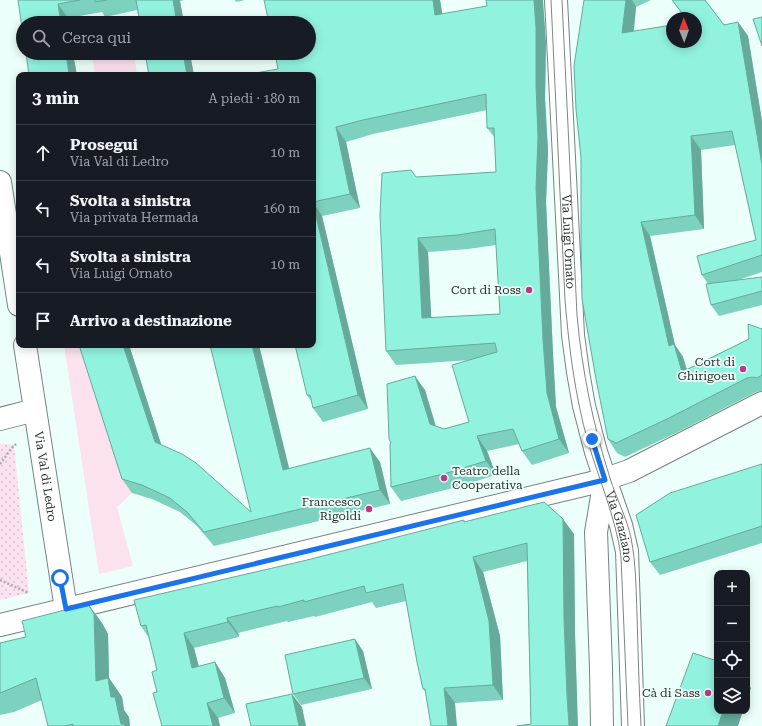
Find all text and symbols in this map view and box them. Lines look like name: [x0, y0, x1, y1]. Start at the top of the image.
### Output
north arrow: [666, 12, 702, 48]
search box: [16, 16, 316, 60]
icon: search: [30, 27, 52, 49]
text: Cerca qui: [62, 29, 131, 47]
text: 3 min: [32, 88, 79, 108]
text: A piedi · 180 m: [208, 91, 300, 106]
text: Prosegui: [70, 136, 138, 154]
icon: ahead: [32, 142, 54, 164]
text: 10 m: [270, 145, 300, 160]
text: Via Val di Ledro: [70, 154, 169, 169]
text: Svolta a sinistra: [70, 192, 191, 210]
street label: Via Luigi Ornato: [559, 194, 578, 289]
icon: left: [32, 198, 54, 220]
text: 160 m: [263, 201, 300, 216]
text: Via privata Hermada: [70, 210, 198, 225]
text: Svolta a sinistra: [70, 248, 191, 266]
icon: left: [32, 254, 54, 276]
text: 10 m: [270, 257, 300, 272]
text: Via Luigi Ornato: [70, 266, 172, 281]
place label: Cort di Ross: [451, 283, 521, 297]
marker: Cort di Ross: [524, 285, 534, 295]
icon: arrive: [32, 310, 54, 332]
text: Arrivo a destinazione: [70, 312, 232, 330]
place label: Cort di Ghirigoeu: [677, 355, 736, 383]
marker: Cort di Ghirigoeu: [738, 364, 748, 374]
street label: Via Val di Ledro: [31, 430, 59, 523]
route end: [583, 430, 601, 448]
place label: Teatro della Cooperativa: [452, 464, 523, 492]
marker: Teatro della Cooperativa: [439, 473, 449, 483]
street label: Via Graziano: [603, 489, 634, 563]
place label: Francesco Rigoldi: [302, 495, 361, 523]
marker: Francesco Rigoldi: [364, 504, 374, 514]
route start: [51, 569, 69, 587]
map controls: [714, 570, 750, 714]
button: +: [714, 570, 750, 606]
button: −: [714, 606, 750, 642]
button: locate: [714, 642, 750, 678]
button: layers: [714, 678, 750, 714]
place label: Cà di Sass: [642, 686, 700, 700]
marker: Cà di Sass: [703, 688, 713, 698]

